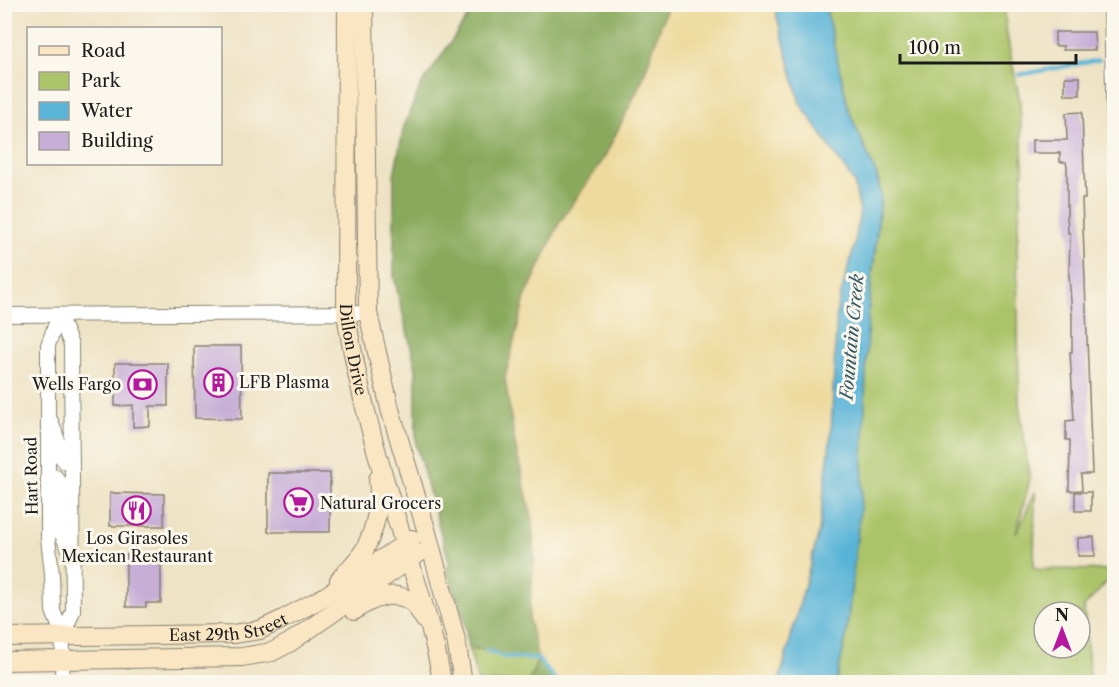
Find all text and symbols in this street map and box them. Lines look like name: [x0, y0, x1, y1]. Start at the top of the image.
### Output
legend: [27, 27, 222, 165]
scale bar: [900, 27, 1076, 65]
text: 100 m: [909, 37, 961, 59]
text: Road: [81, 40, 126, 62]
text: Park: [81, 70, 122, 92]
text: Water: [80, 100, 133, 122]
text: Building: [81, 130, 153, 152]
water label: Fountain Creek: [835, 273, 869, 403]
street label: Dillon Drive: [336, 303, 372, 397]
building icon: LFB Plasma: [202, 366, 234, 398]
bank icon: Wells Fargo: [126, 368, 158, 400]
place label: LFB Plasma: [239, 372, 330, 392]
place label: Wells Fargo: [31, 374, 121, 394]
street label: Hart Road: [20, 436, 42, 515]
supermarket icon: Natural Grocers: [283, 487, 315, 519]
place label: Natural Grocers: [320, 493, 441, 513]
restaurant icon: Los Girasoles Mexican Restaurant: [121, 494, 153, 526]
place label: Los Girasoles Mexican Restaurant: [61, 528, 213, 566]
north arrow: [1032, 600, 1092, 660]
text: N: [1055, 605, 1069, 625]
street label: East 29th Street: [169, 608, 291, 645]

